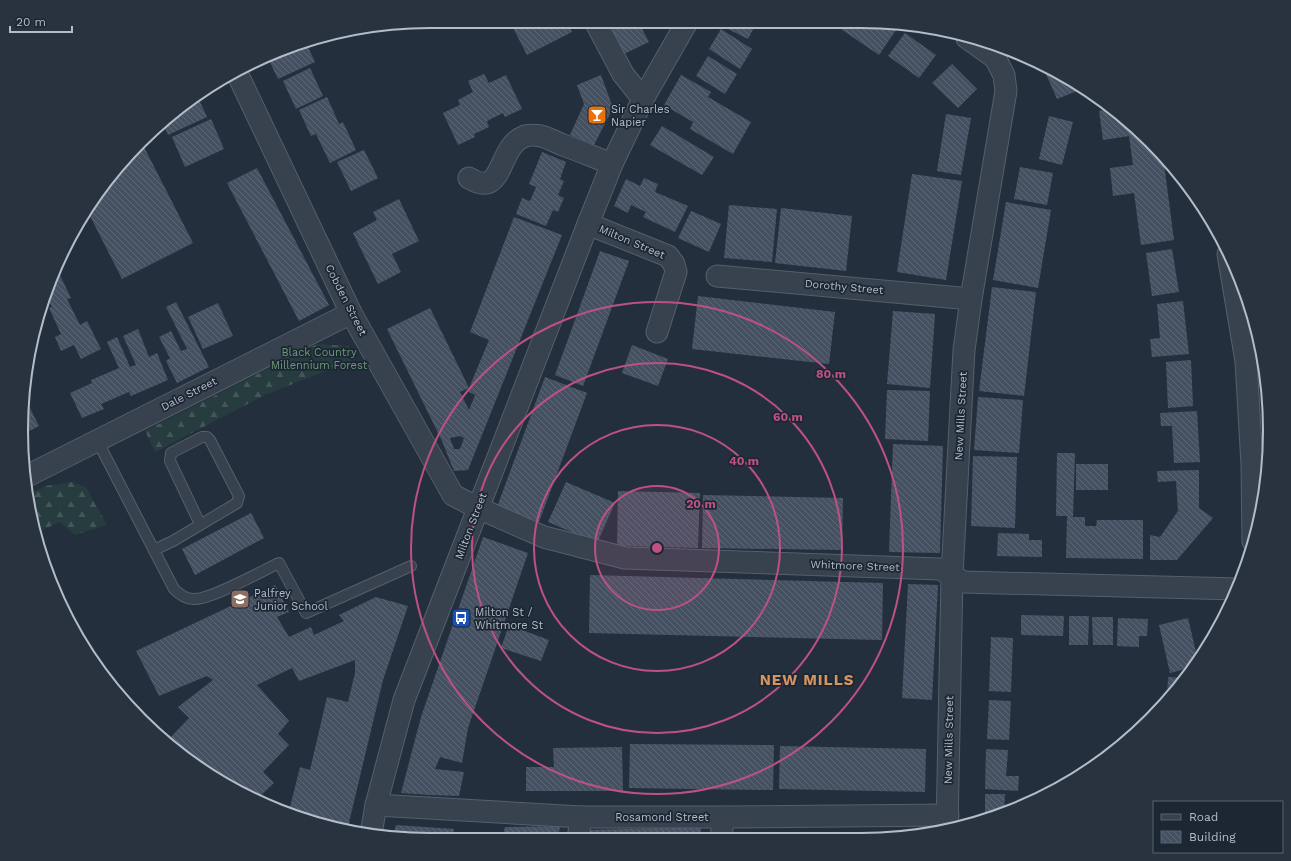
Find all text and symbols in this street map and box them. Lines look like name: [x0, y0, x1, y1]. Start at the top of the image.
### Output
scale bar: [10, 8, 72, 34]
text: 20 m: [16, 15, 46, 29]
place label: Sir Charles Napier: [611, 103, 670, 129]
bar icon: Sir Charles Napier: [586, 104, 608, 126]
street label: Milton Street: [597, 222, 667, 262]
street label: Cobden Street: [323, 262, 370, 338]
street label: Dorothy Street: [804, 277, 884, 297]
park label: Black Country Millennium Forest: [271, 346, 368, 372]
text: 80 m: [816, 367, 846, 381]
street label: New Mills Street: [952, 371, 970, 461]
street label: Dale Street: [159, 374, 219, 414]
text: 60 m: [773, 410, 803, 424]
text: 40 m: [729, 454, 759, 468]
street label: Milton Street: [452, 490, 490, 561]
text: 20 m: [686, 497, 716, 511]
centre of rings: [650, 541, 664, 555]
street label: Whitmore Street: [810, 558, 900, 574]
place label: Palfrey Junior School: [254, 587, 328, 613]
school or university icon: Palfrey Junior School: [229, 588, 251, 610]
place label: Milton St / Whitmore St: [475, 606, 543, 632]
bus stop icon: Milton St / Whitmore St: [450, 607, 472, 629]
district label: NEW MILLS: [760, 671, 854, 689]
street label: New Mills Street: [942, 695, 956, 784]
legend: [1153, 801, 1283, 853]
text: Road: [1189, 810, 1218, 824]
street label: Rosamond Street: [615, 811, 709, 824]
text: Building: [1189, 830, 1236, 844]

